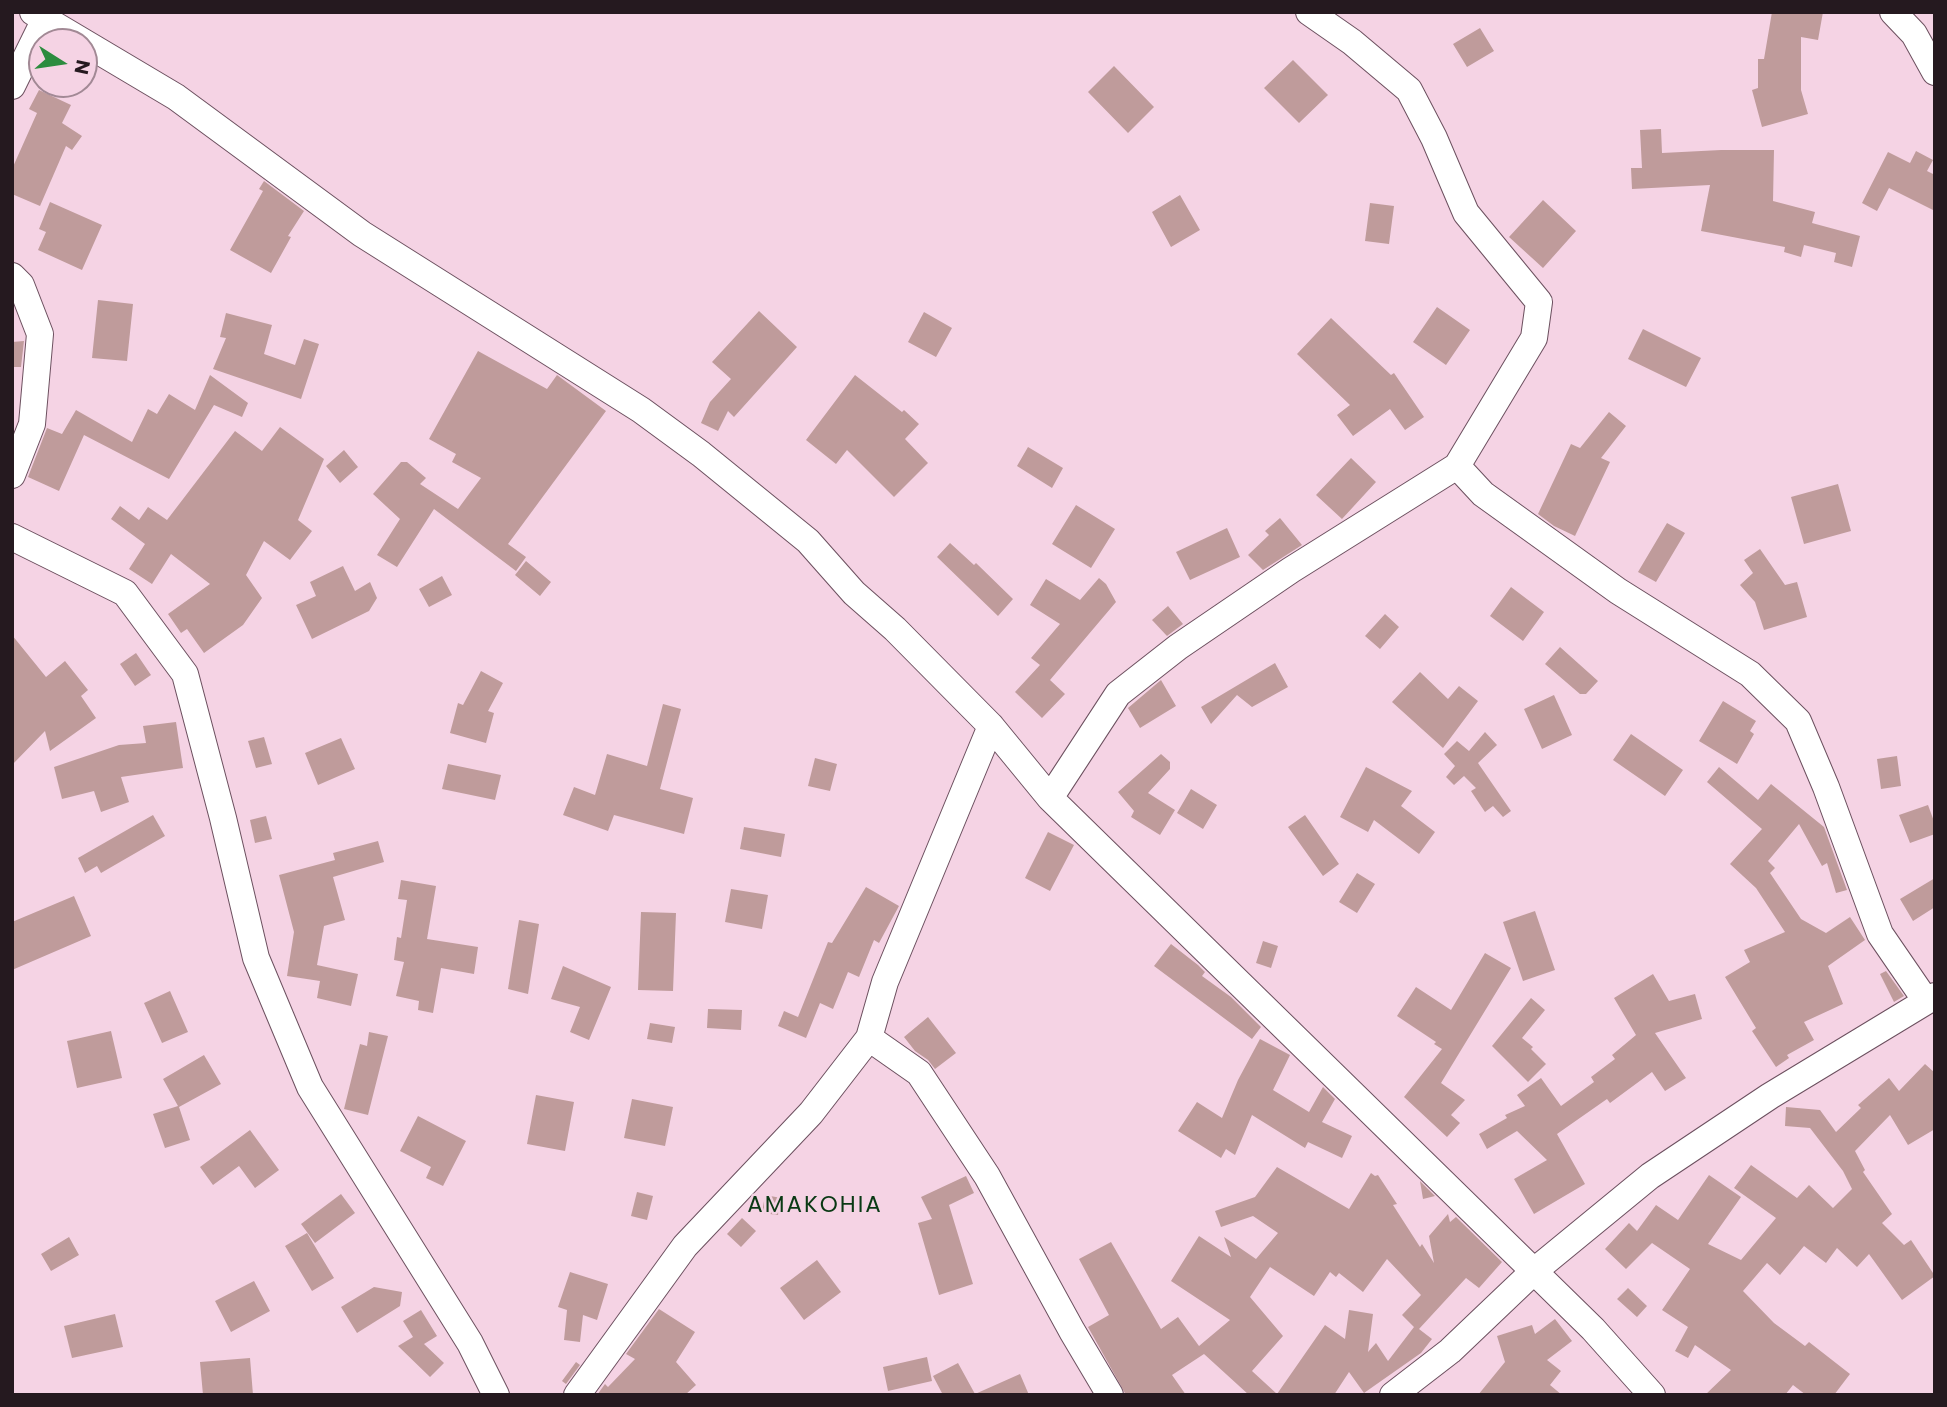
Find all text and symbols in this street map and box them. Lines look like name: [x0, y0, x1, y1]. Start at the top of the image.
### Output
north arrow: [28, 28, 98, 98]
text: N: [67, 57, 97, 77]
district label: AMAKOHIA: [748, 1192, 882, 1220]

